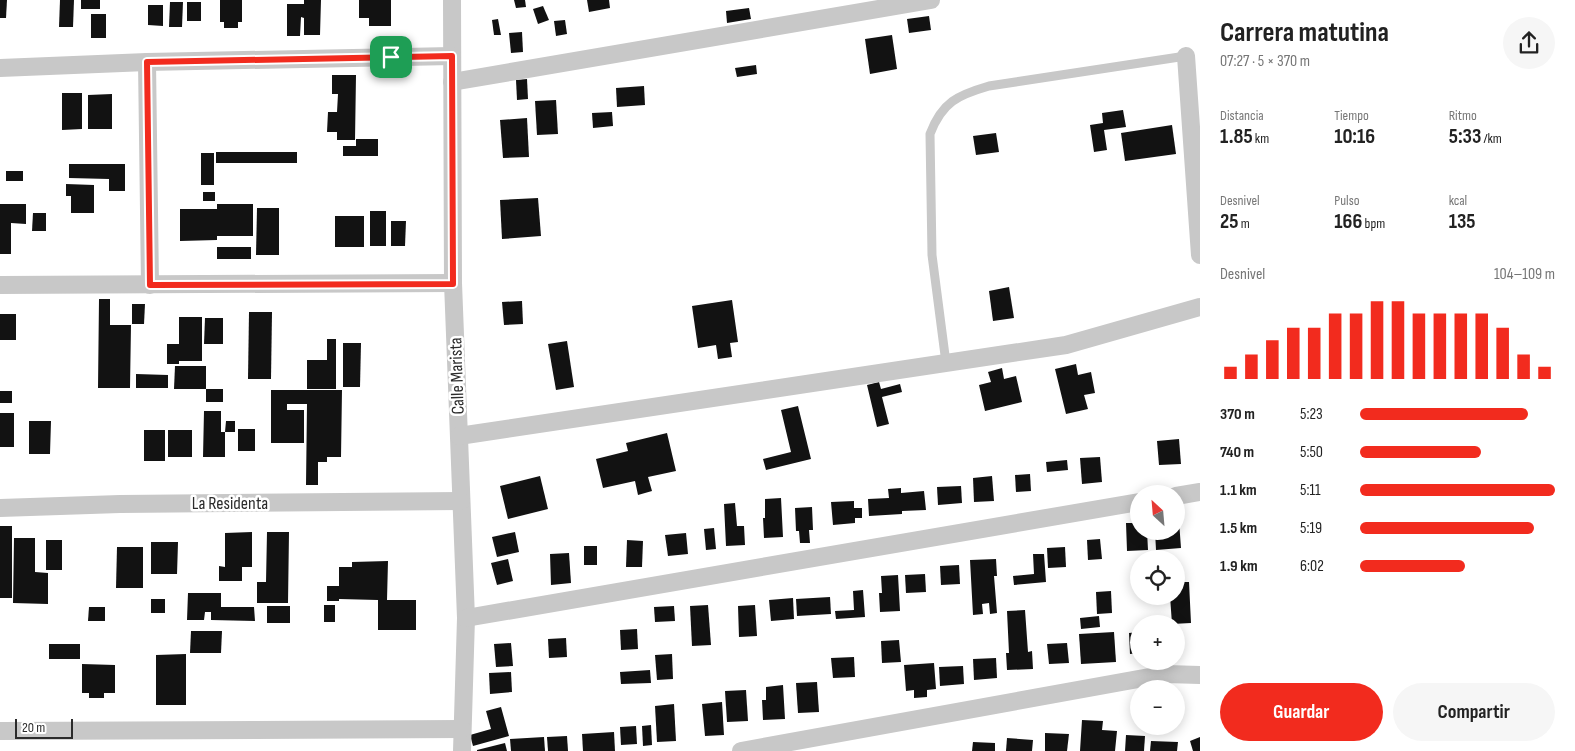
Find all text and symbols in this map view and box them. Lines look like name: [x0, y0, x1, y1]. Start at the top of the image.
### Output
text: Carrera matutina: [1220, 16, 1389, 49]
button: share: [1503, 17, 1555, 69]
pin: [370, 36, 412, 78]
icon: arrive: [377, 43, 405, 71]
text: 07:27 · 5 × 370 m: [1220, 52, 1310, 71]
text: Distancia: [1220, 107, 1264, 124]
text: Tiempo: [1334, 107, 1369, 124]
text: Ritmo: [1449, 107, 1477, 124]
text: 1.85: [1220, 124, 1253, 149]
text: 10:16: [1334, 124, 1375, 149]
text: 5:33: [1449, 124, 1481, 149]
text: km: [1253, 130, 1269, 147]
text: /km: [1481, 130, 1502, 147]
text: Desnivel: [1220, 192, 1260, 209]
text: Pulso: [1334, 192, 1360, 209]
text: kcal: [1449, 192, 1467, 209]
text: 25: [1220, 209, 1238, 234]
text: 166: [1334, 209, 1362, 234]
text: 135: [1449, 209, 1476, 234]
text: m: [1238, 215, 1250, 232]
text: bpm: [1362, 215, 1385, 232]
text: Desnivel: [1220, 265, 1265, 284]
text: 104–109 m: [1494, 265, 1555, 284]
street label: Calle Marista: [445, 337, 469, 415]
text: 370 m: [1220, 405, 1255, 424]
text: 5:23: [1300, 405, 1323, 424]
text: 740 m: [1220, 443, 1254, 462]
text: 5:50: [1300, 443, 1323, 462]
text: 1.1 km: [1220, 481, 1257, 500]
text: 5:11: [1300, 481, 1321, 500]
north arrow: [1130, 485, 1185, 540]
map controls: [1130, 485, 1185, 735]
street label: La Residenta: [192, 493, 268, 514]
text: 1.5 km: [1220, 519, 1257, 538]
text: 5:19: [1300, 519, 1322, 538]
button: locate: [1130, 550, 1185, 605]
text: 1.9 km: [1220, 557, 1258, 576]
text: 6:02: [1300, 557, 1324, 576]
button: +: [1130, 615, 1185, 670]
button: −: [1130, 680, 1185, 735]
button: Guardar: [1220, 683, 1383, 741]
button: Compartir: [1393, 683, 1555, 741]
scale bar: [15, 716, 72, 739]
text: 20 m: [22, 719, 45, 736]

